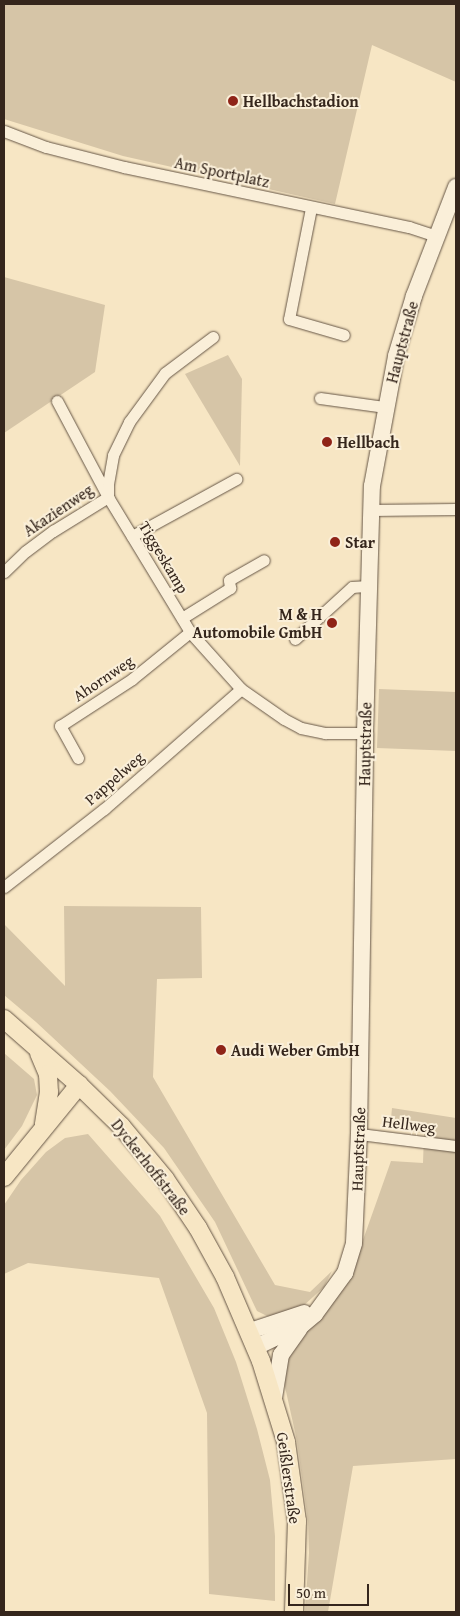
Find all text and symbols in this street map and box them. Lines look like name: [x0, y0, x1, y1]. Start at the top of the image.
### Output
place label: Hellbachstadion: [243, 91, 359, 111]
marker: Hellbachstadion: [227, 95, 239, 107]
street label: Am Sportplatz: [173, 153, 271, 191]
street label: Hauptstraße: [382, 299, 422, 385]
place label: Hellbach: [337, 432, 399, 452]
marker: Hellbach: [321, 436, 333, 448]
street label: Akazienweg: [20, 480, 96, 540]
street label: Tiggeskamp: [135, 517, 193, 597]
place label: Star: [345, 532, 375, 552]
marker: Star: [329, 536, 341, 548]
place label: M & H Automobile GmbH: [192, 604, 322, 642]
marker: M & H Automobile GmbH: [326, 617, 338, 629]
street label: Ahornweg: [69, 651, 137, 705]
street label: Hauptstraße: [355, 702, 375, 786]
street label: Pappelweg: [81, 747, 147, 809]
place label: Audi Weber GmbH: [231, 1040, 360, 1060]
marker: Audi Weber GmbH: [215, 1044, 227, 1056]
street label: Hauptstraße: [347, 1107, 369, 1191]
street label: Hellweg: [381, 1111, 437, 1137]
street label: Dyckerhoffstraße: [107, 1115, 195, 1219]
street label: Geißlerstraße: [273, 1431, 305, 1525]
scale bar: [290, 1574, 371, 1606]
text: 50 m: [296, 1582, 326, 1603]

